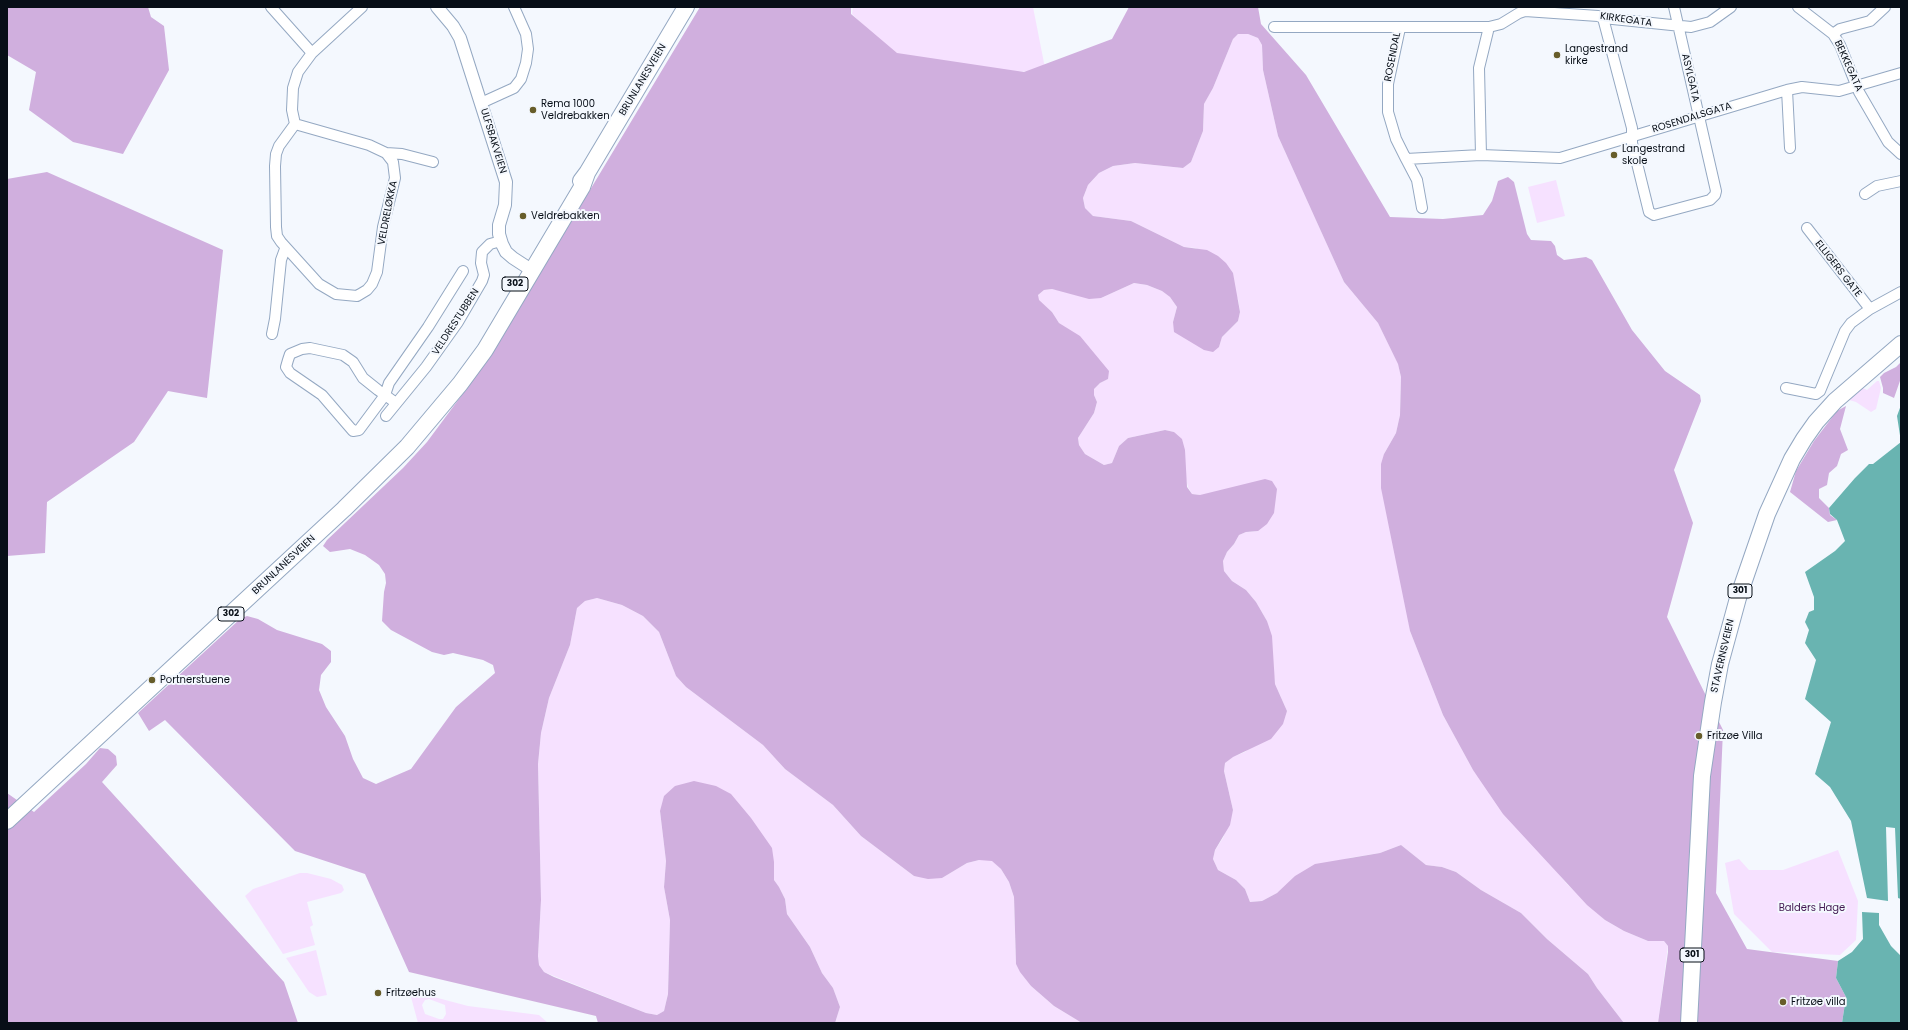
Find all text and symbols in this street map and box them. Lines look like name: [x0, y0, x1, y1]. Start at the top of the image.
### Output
street label: KIRKEGATA: [1599, 10, 1653, 30]
street label: ROSENDAL: [1382, 31, 1404, 83]
street label: BEKKEGATA: [1831, 38, 1865, 94]
street label: BRUNLANESVEIEN: [617, 42, 669, 118]
place label: Langestrand kirke: [1565, 43, 1628, 66]
marker: Langestrand kirke: [1552, 50, 1562, 60]
street label: ASYLGATA: [1679, 53, 1701, 103]
place label: Rema 1000 Veldrebakken: [541, 98, 610, 122]
street label: ROSENDALSGATA: [1651, 100, 1733, 136]
marker: Rema 1000 Veldrebakken: [528, 105, 538, 115]
street label: ULFSBAKVEIEN: [477, 107, 509, 175]
place label: Langestrand skole: [1622, 143, 1685, 166]
marker: Langestrand skole: [1609, 150, 1619, 160]
street label: VELDRELØKKA: [376, 180, 400, 246]
place label: Veldrebakken: [531, 210, 600, 222]
marker: Veldrebakken: [518, 211, 528, 221]
street label: ELLIGERS GATE: [1812, 238, 1864, 300]
road number: 302: [502, 277, 528, 291]
street label: VELDRESTUBBEN: [430, 286, 482, 358]
street label: BRUNLANESVEIEN: [250, 533, 318, 597]
road number: 301: [1728, 584, 1752, 598]
road number: 302: [218, 607, 244, 621]
street label: STAVERNSVEIEN: [1709, 618, 1737, 694]
place label: Portnerstuene: [160, 674, 230, 686]
marker: Portnerstuene: [147, 675, 157, 685]
place label: Fritzøe Villa: [1707, 730, 1763, 742]
marker: Fritzøe Villa: [1694, 731, 1704, 741]
park label: Balders Hage: [1779, 902, 1845, 914]
road number: 301: [1680, 948, 1704, 962]
place label: Fritzøehus: [386, 987, 436, 999]
marker: Fritzøehus: [373, 988, 383, 998]
place label: Fritzøe villa: [1791, 996, 1845, 1008]
marker: Fritzøe villa: [1778, 997, 1788, 1007]

